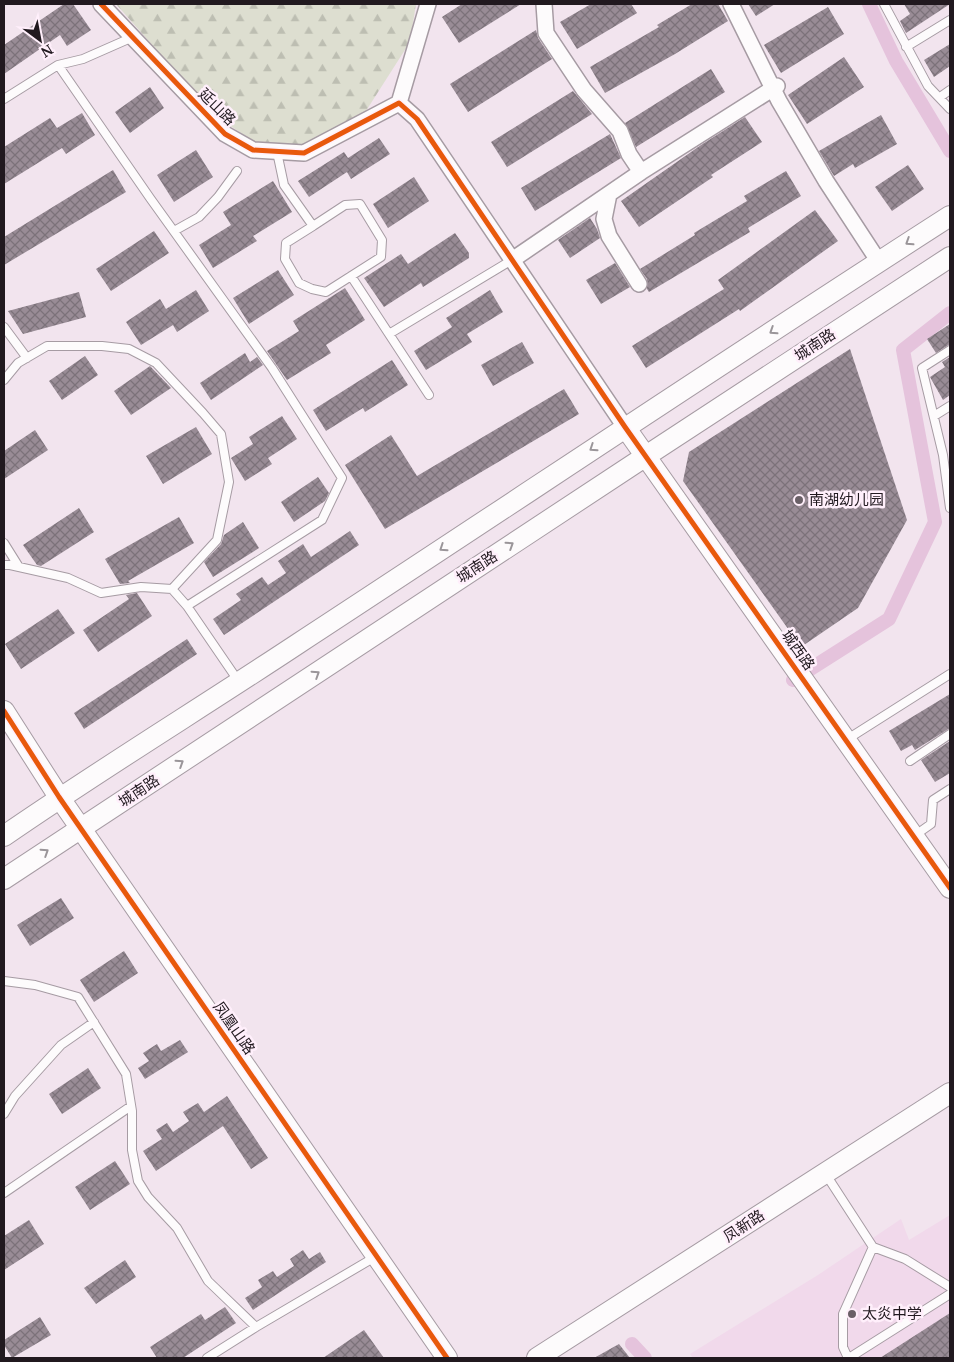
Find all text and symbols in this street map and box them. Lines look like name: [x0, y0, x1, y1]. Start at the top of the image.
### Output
north arrow: [15, 15, 65, 65]
text: N: [37, 40, 57, 62]
street label: 延山路: [195, 83, 241, 129]
one-way arrow: [906, 236, 915, 245]
one-way arrow: [769, 324, 778, 334]
street label: 城南路: [790, 324, 839, 365]
one-way arrow: [589, 442, 599, 451]
place label: 南湖幼儿园: [809, 489, 884, 509]
marker: 南湖幼儿园: [793, 494, 805, 506]
one-way arrow: [439, 542, 449, 551]
one-way arrow: [505, 542, 514, 552]
street label: 城南路: [452, 546, 501, 587]
street label: 城西路: [778, 625, 820, 674]
one-way arrow: [311, 670, 320, 680]
one-way arrow: [175, 760, 184, 769]
street label: 城南路: [114, 770, 163, 811]
one-way arrow: [39, 849, 48, 859]
street label: 凤凰山路: [209, 997, 260, 1058]
street label: 凤新路: [719, 1205, 768, 1246]
place label: 太炎中学: [862, 1303, 922, 1323]
marker: 太炎中学: [846, 1308, 858, 1320]

